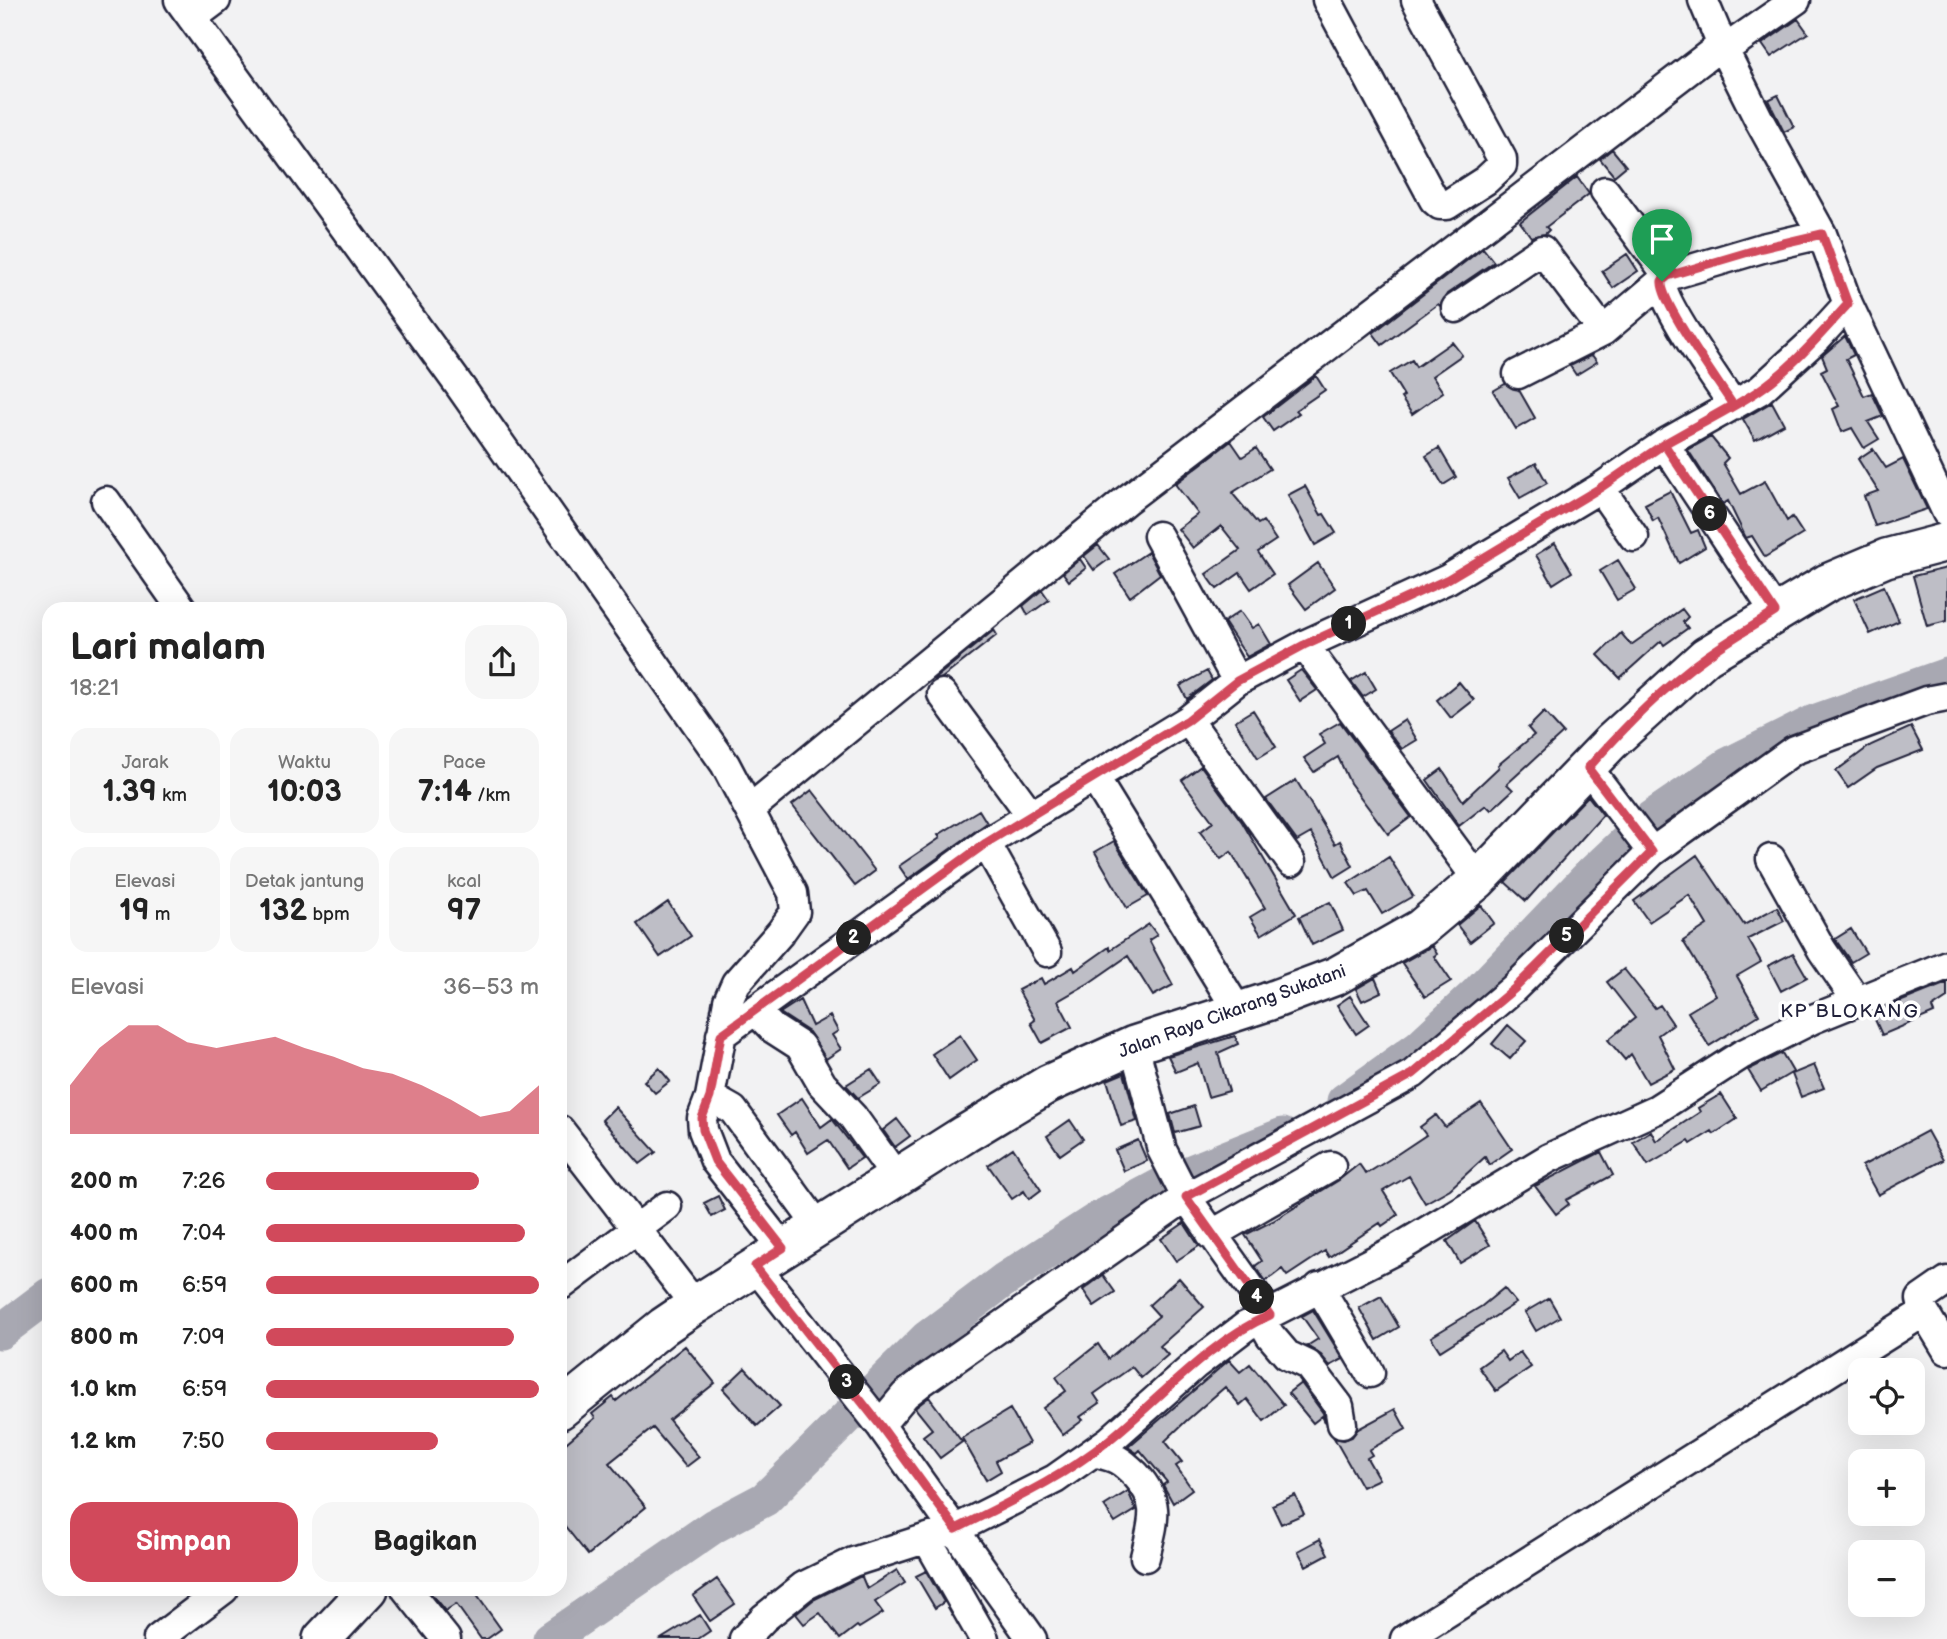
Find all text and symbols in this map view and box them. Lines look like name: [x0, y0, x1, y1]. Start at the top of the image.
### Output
pin: [1632, 209, 1692, 281]
icon: arrive: [1643, 220, 1681, 258]
pin: 6: [1692, 496, 1728, 532]
text: 6: [1704, 502, 1715, 525]
pin: 1: [1332, 606, 1366, 642]
text: 1: [1345, 612, 1353, 635]
text: Lari malam: [70, 625, 266, 670]
button: share: [465, 625, 539, 699]
text: 18:21: [70, 674, 119, 702]
text: Jarak: [121, 751, 168, 774]
text: Waktu: [278, 751, 331, 774]
text: Pace: [443, 751, 486, 774]
text: 1.39: [103, 774, 157, 810]
text: 10:03: [267, 774, 342, 810]
text: 7:14: [418, 774, 472, 810]
text: km: [157, 784, 187, 807]
text: /km: [472, 784, 511, 807]
text: Elevasi: [114, 870, 175, 893]
text: Detak jantung: [245, 870, 364, 893]
text: kcal: [447, 870, 481, 893]
text: 19: [119, 893, 150, 929]
text: 132: [259, 893, 307, 929]
text: 97: [447, 893, 481, 929]
text: m: [150, 903, 170, 926]
text: bpm: [307, 903, 350, 926]
pin: 5: [1550, 918, 1584, 954]
pin: 2: [836, 920, 872, 956]
text: 5: [1561, 924, 1572, 947]
text: 2: [848, 926, 859, 949]
street label: Jalan Raya Cikarang Sukatani: [1116, 961, 1349, 1062]
text: Elevasi: [70, 973, 144, 1001]
text: 36–53 m: [443, 973, 539, 1001]
district label: KP BLOKANG: [1780, 1000, 1920, 1023]
text: 200 m: [70, 1167, 138, 1195]
text: 7:26: [182, 1167, 226, 1195]
text: 400 m: [70, 1219, 138, 1247]
text: 7:04: [182, 1219, 226, 1247]
text: 600 m: [70, 1271, 138, 1299]
text: 6:59: [182, 1271, 227, 1299]
pin: 4: [1240, 1280, 1274, 1314]
text: 4: [1251, 1285, 1262, 1308]
text: 800 m: [70, 1323, 138, 1351]
text: 7:09: [182, 1323, 225, 1351]
map controls: [1848, 1358, 1925, 1617]
button: locate: [1848, 1358, 1925, 1435]
pin: 3: [830, 1364, 864, 1400]
text: 3: [841, 1370, 852, 1393]
text: 1.0 km: [70, 1375, 137, 1403]
text: 6:59: [182, 1375, 227, 1403]
text: 1.2 km: [70, 1427, 136, 1455]
text: 7:50: [182, 1427, 225, 1455]
button: +: [1848, 1449, 1925, 1526]
button: Simpan: [70, 1502, 298, 1582]
button: Bagikan: [312, 1502, 539, 1582]
button: −: [1848, 1540, 1925, 1617]

